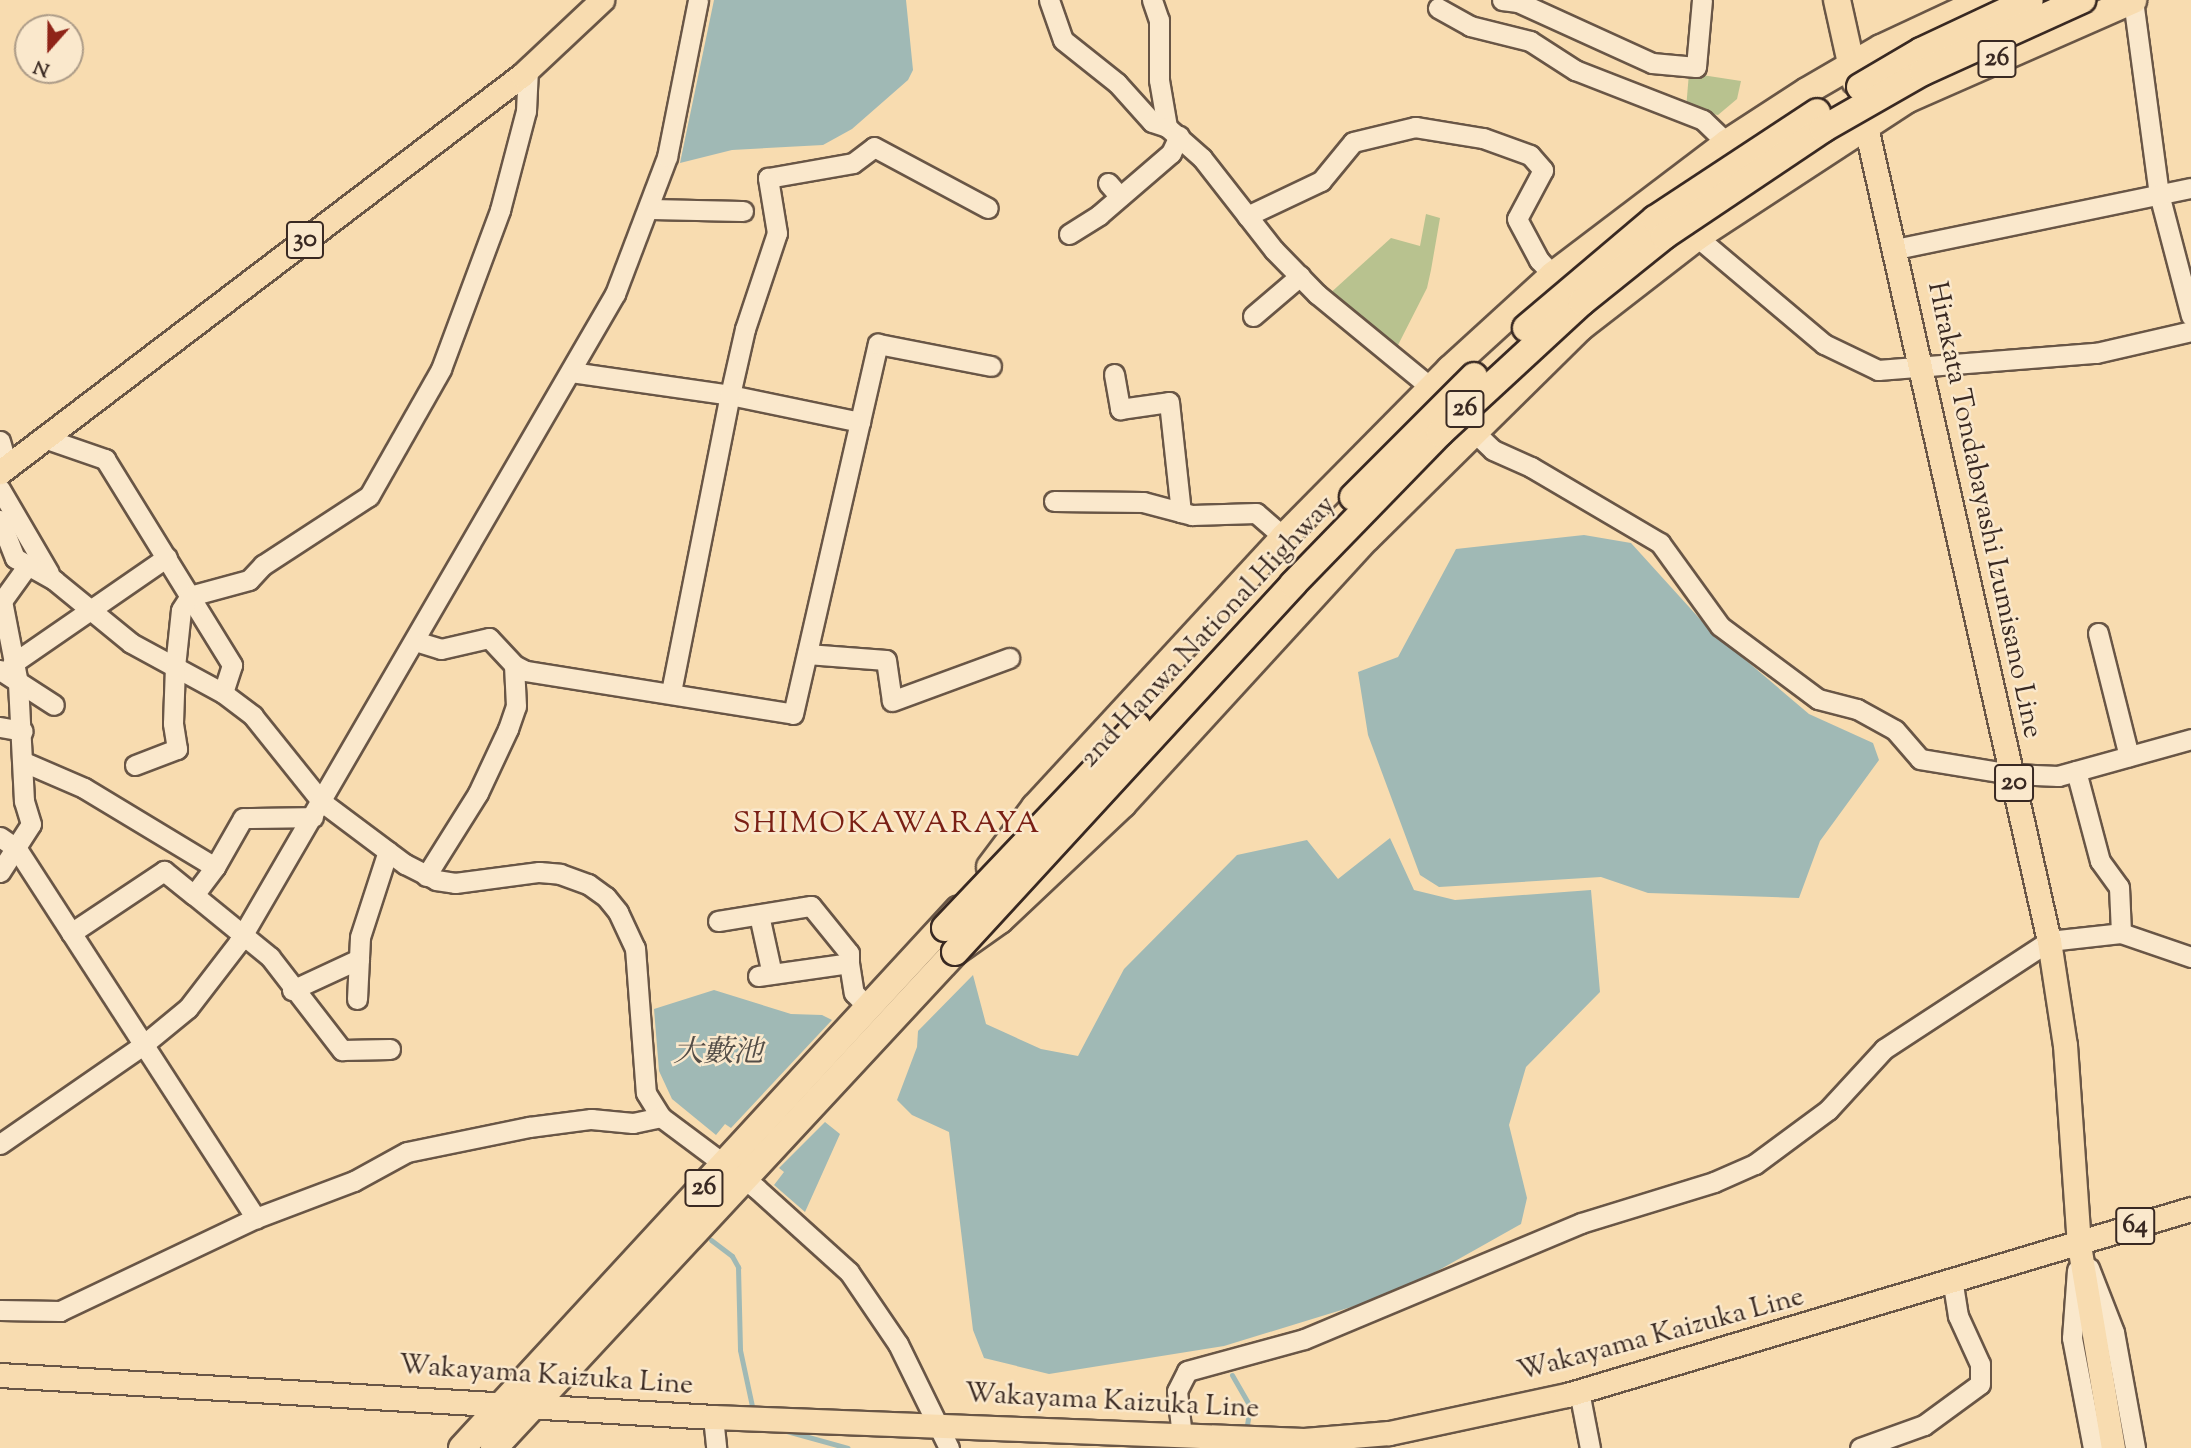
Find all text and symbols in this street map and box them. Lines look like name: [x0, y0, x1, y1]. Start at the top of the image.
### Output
north arrow: [14, 14, 84, 84]
road number: 26: [1976, 36, 2018, 82]
text: N: [30, 52, 54, 83]
road number: 30: [286, 218, 324, 262]
street label: Hirakata Tondabayashi Izumisano Line: [1919, 279, 2049, 741]
road number: 26: [1444, 386, 1486, 432]
street label: 2nd Hanwa National Highway: [1073, 489, 1343, 775]
road number: 20: [1993, 761, 2035, 806]
district label: SHIMOKAWARAYA: [734, 807, 1040, 843]
water label: 大藪池: [673, 1036, 763, 1072]
road number: 26: [683, 1166, 725, 1210]
road number: 64: [2114, 1204, 2156, 1248]
street label: Wakayama Kaizuka Line: [1514, 1281, 1808, 1389]
street label: Wakayama Kaizuka Line: [398, 1349, 694, 1403]
street label: Wakayama Kaizuka Line: [964, 1377, 1260, 1427]

